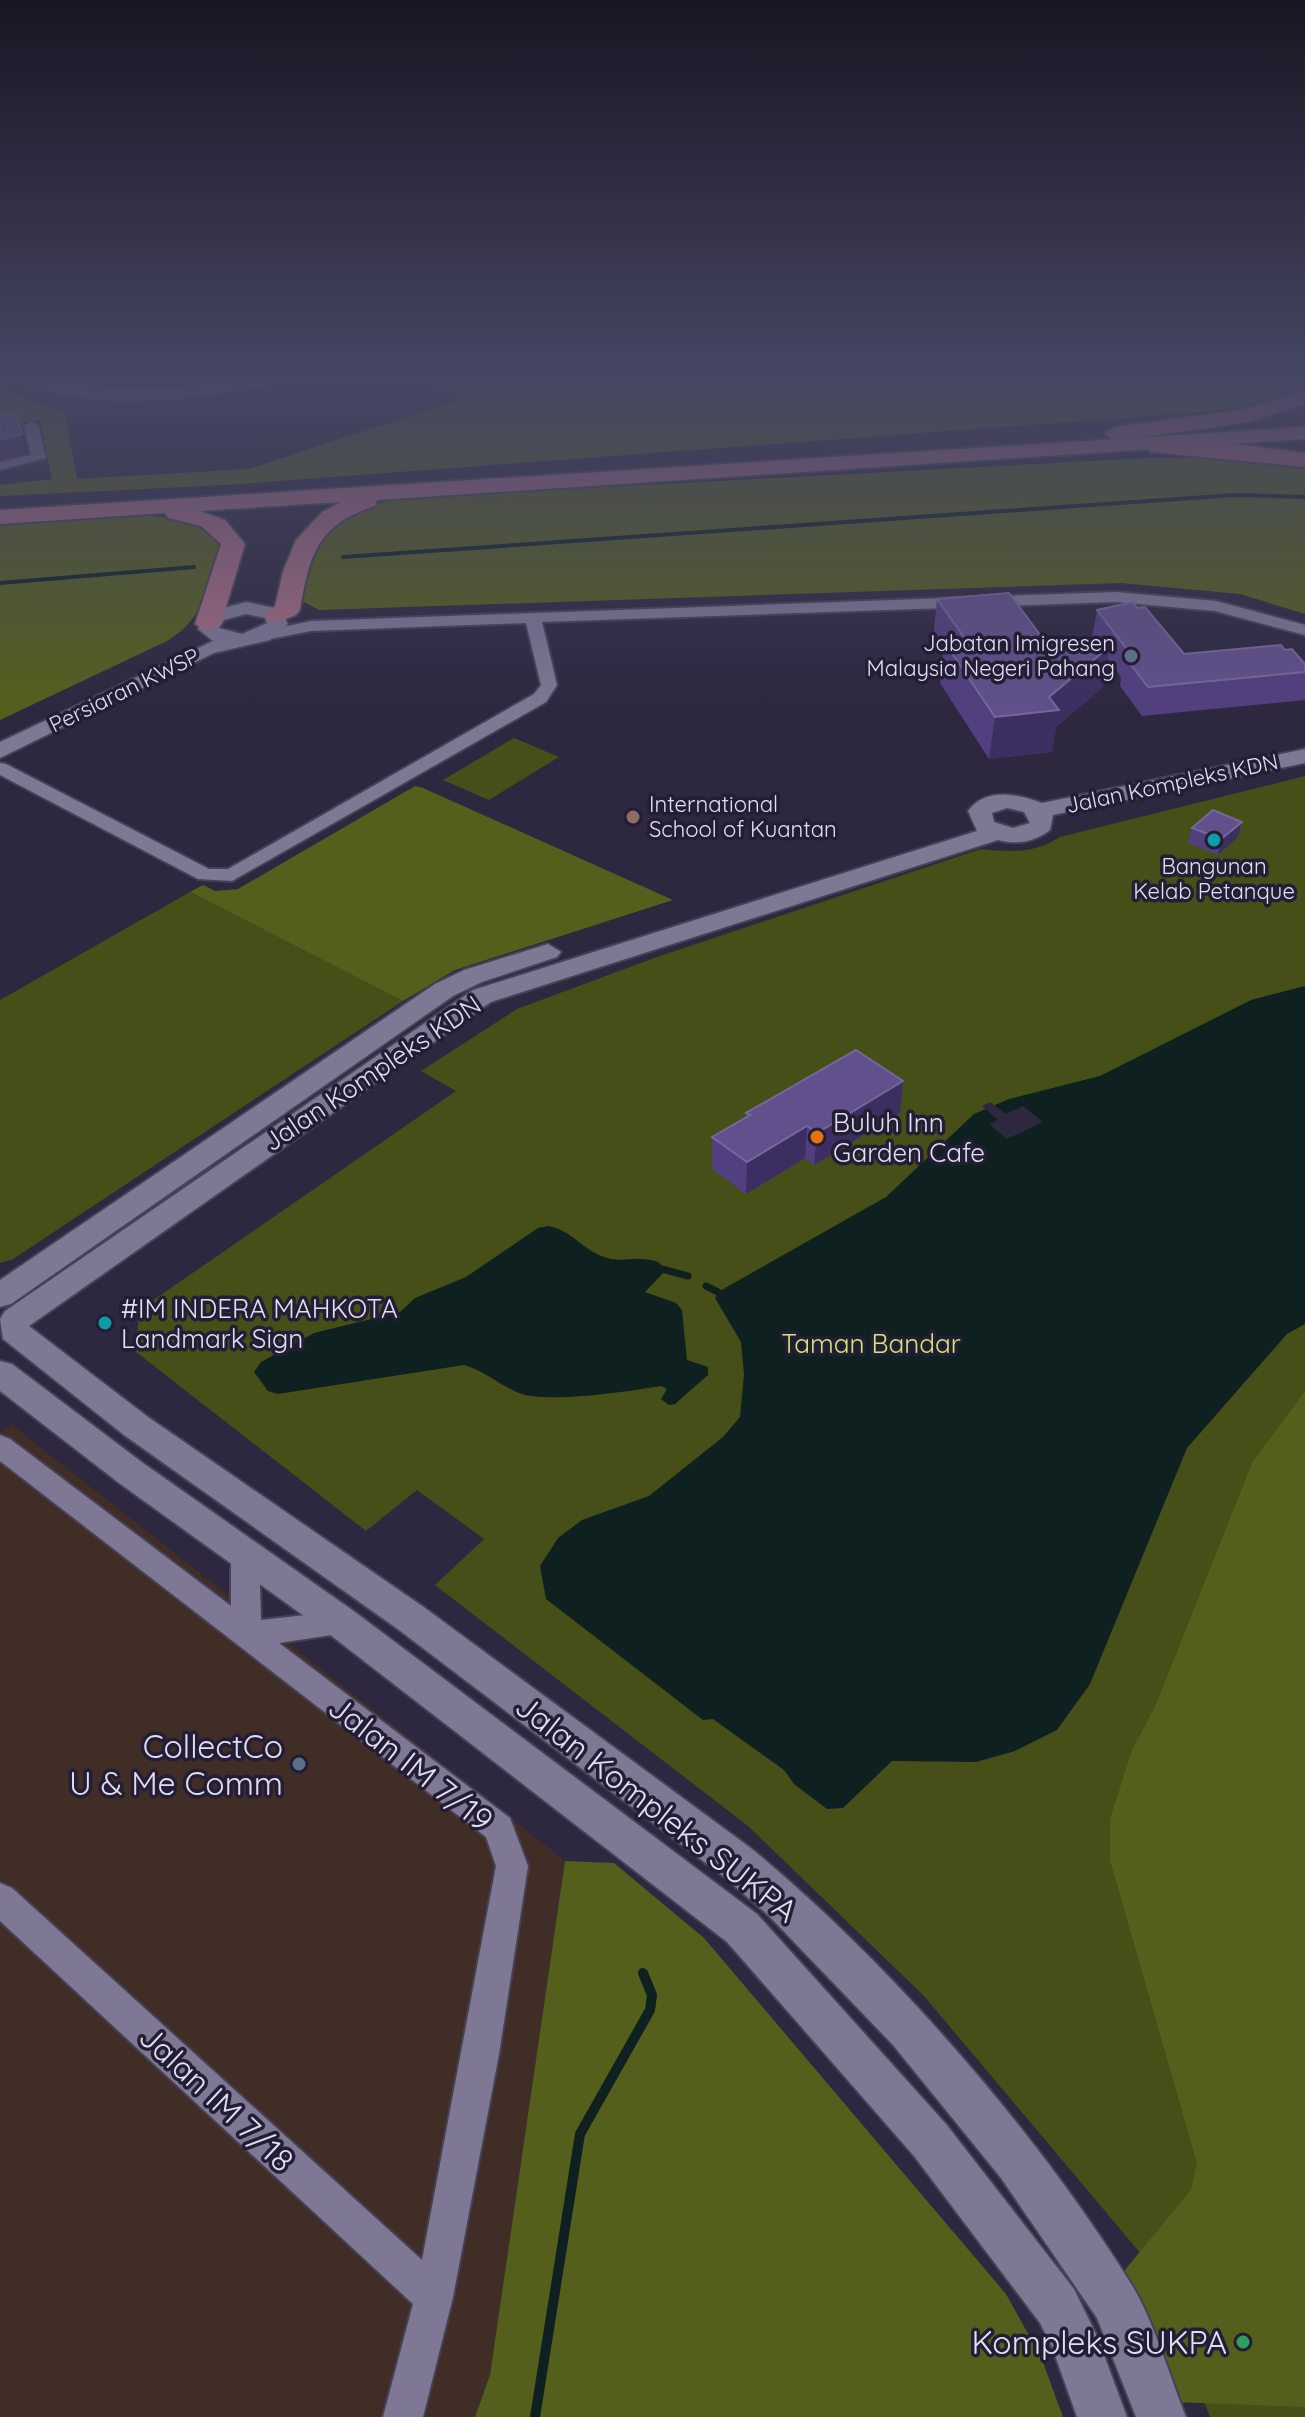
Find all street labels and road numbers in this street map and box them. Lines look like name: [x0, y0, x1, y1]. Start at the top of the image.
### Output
street label: Persiaran KWSP: [44, 642, 204, 738]
street label: Jalan Kompleks KDN: [1063, 747, 1281, 819]
street label: Jalan Kompleks KDN: [257, 988, 487, 1158]
street label: Jalan Kompleks SUKPA: [508, 1685, 806, 1931]
street label: Jalan IM 7/19: [321, 1686, 501, 1840]
street label: Jalan IM 7/18: [131, 2016, 303, 2180]

